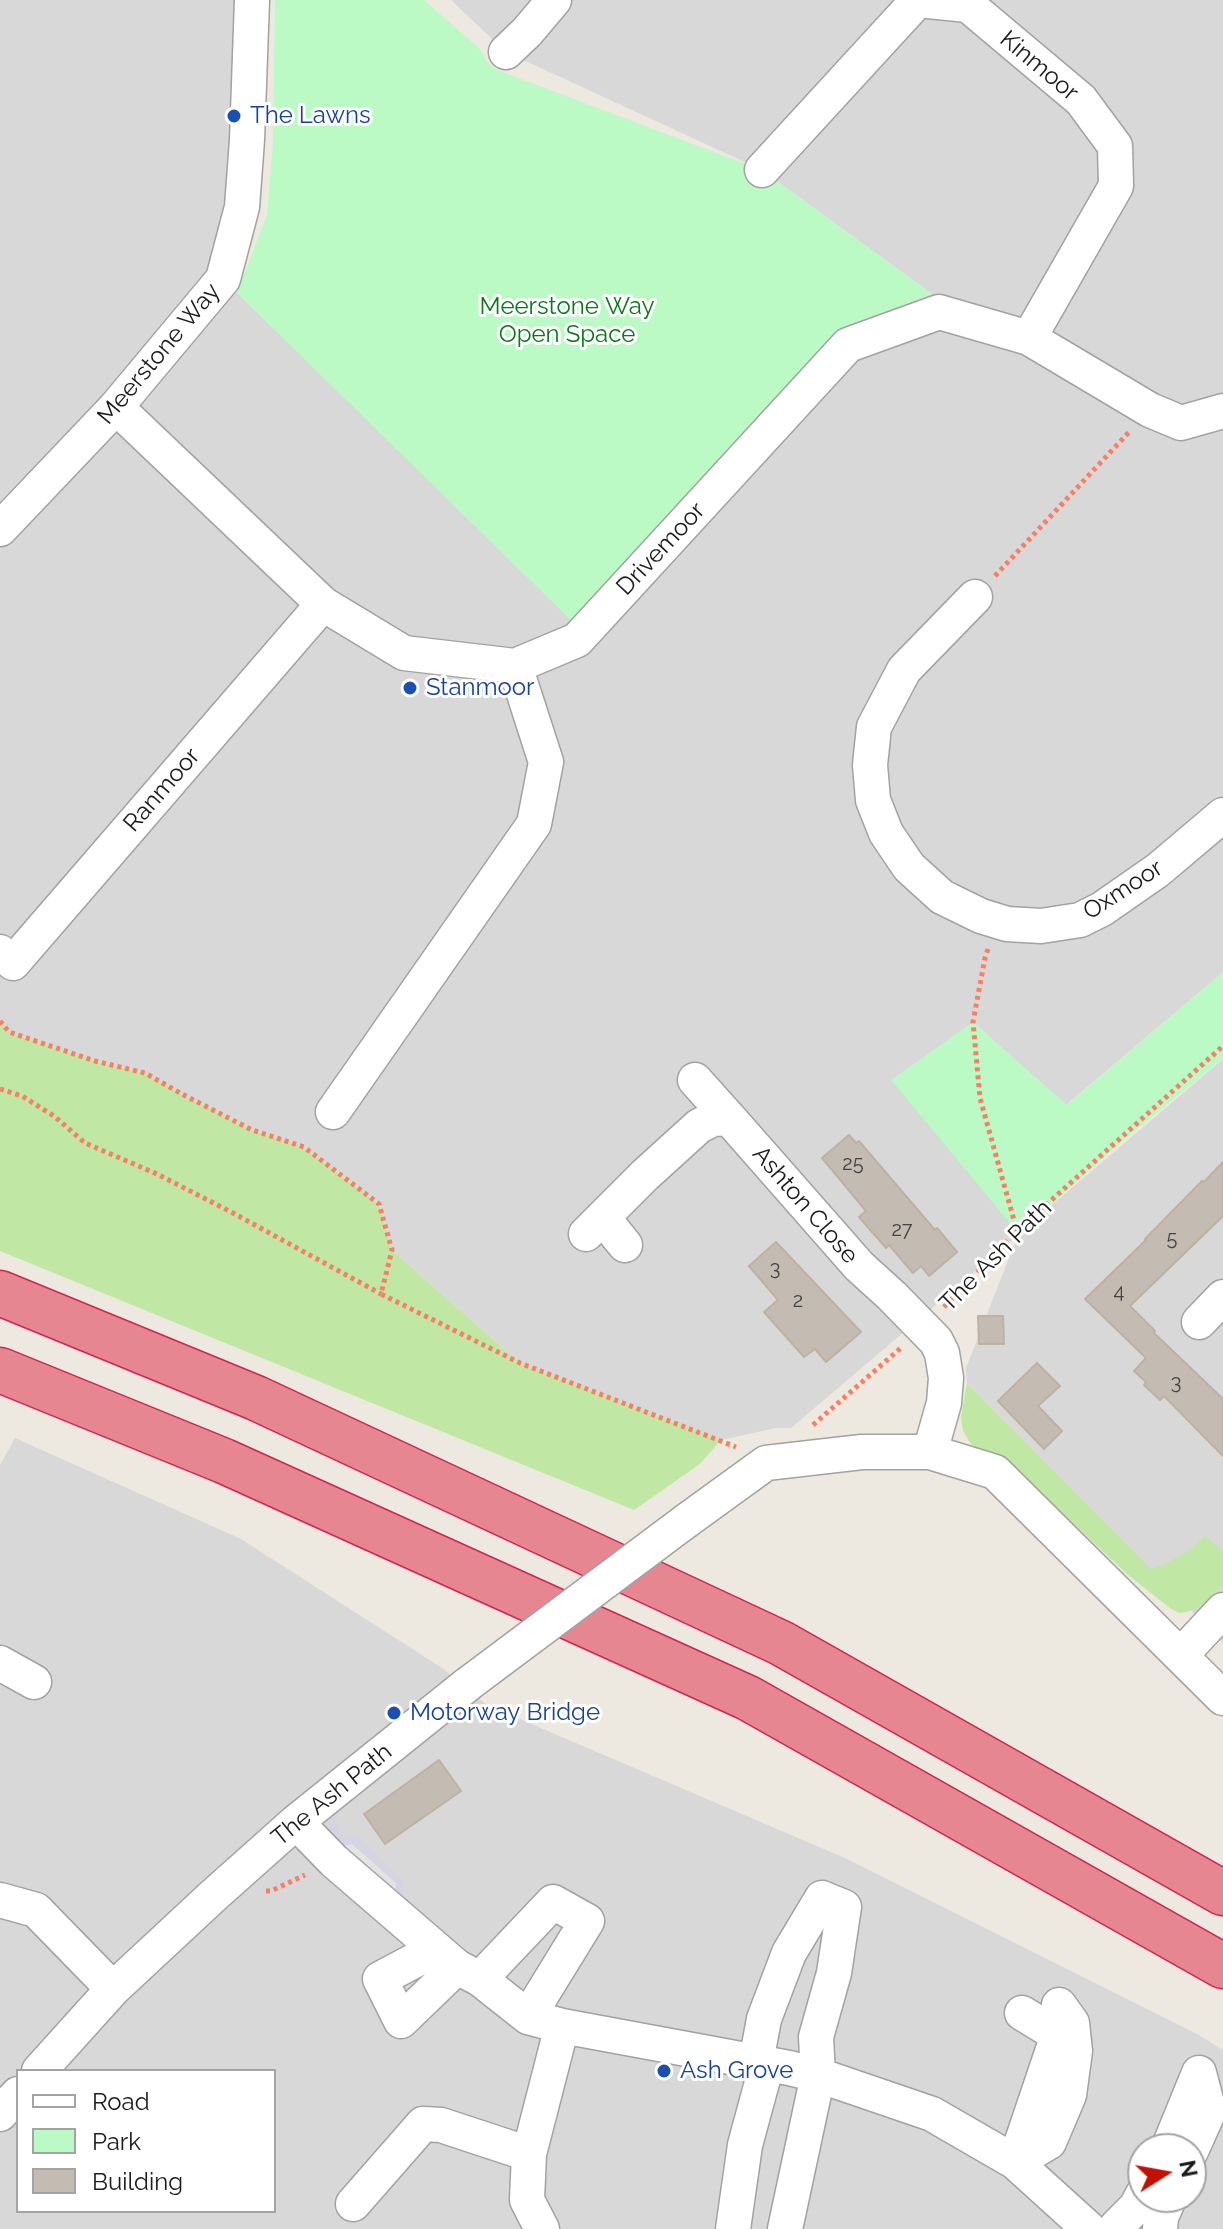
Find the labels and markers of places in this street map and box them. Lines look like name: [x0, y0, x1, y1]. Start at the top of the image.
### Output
place label: The Lawns: [250, 102, 371, 130]
marker: The Lawns: [225, 107, 243, 125]
place label: Stanmoor: [426, 674, 535, 702]
marker: Stanmoor: [401, 679, 419, 697]
place label: Motorway Bridge: [410, 1699, 600, 1727]
marker: Motorway Bridge: [385, 1704, 403, 1722]
place label: Ash Grove: [680, 2057, 793, 2085]
marker: Ash Grove: [655, 2062, 673, 2080]

